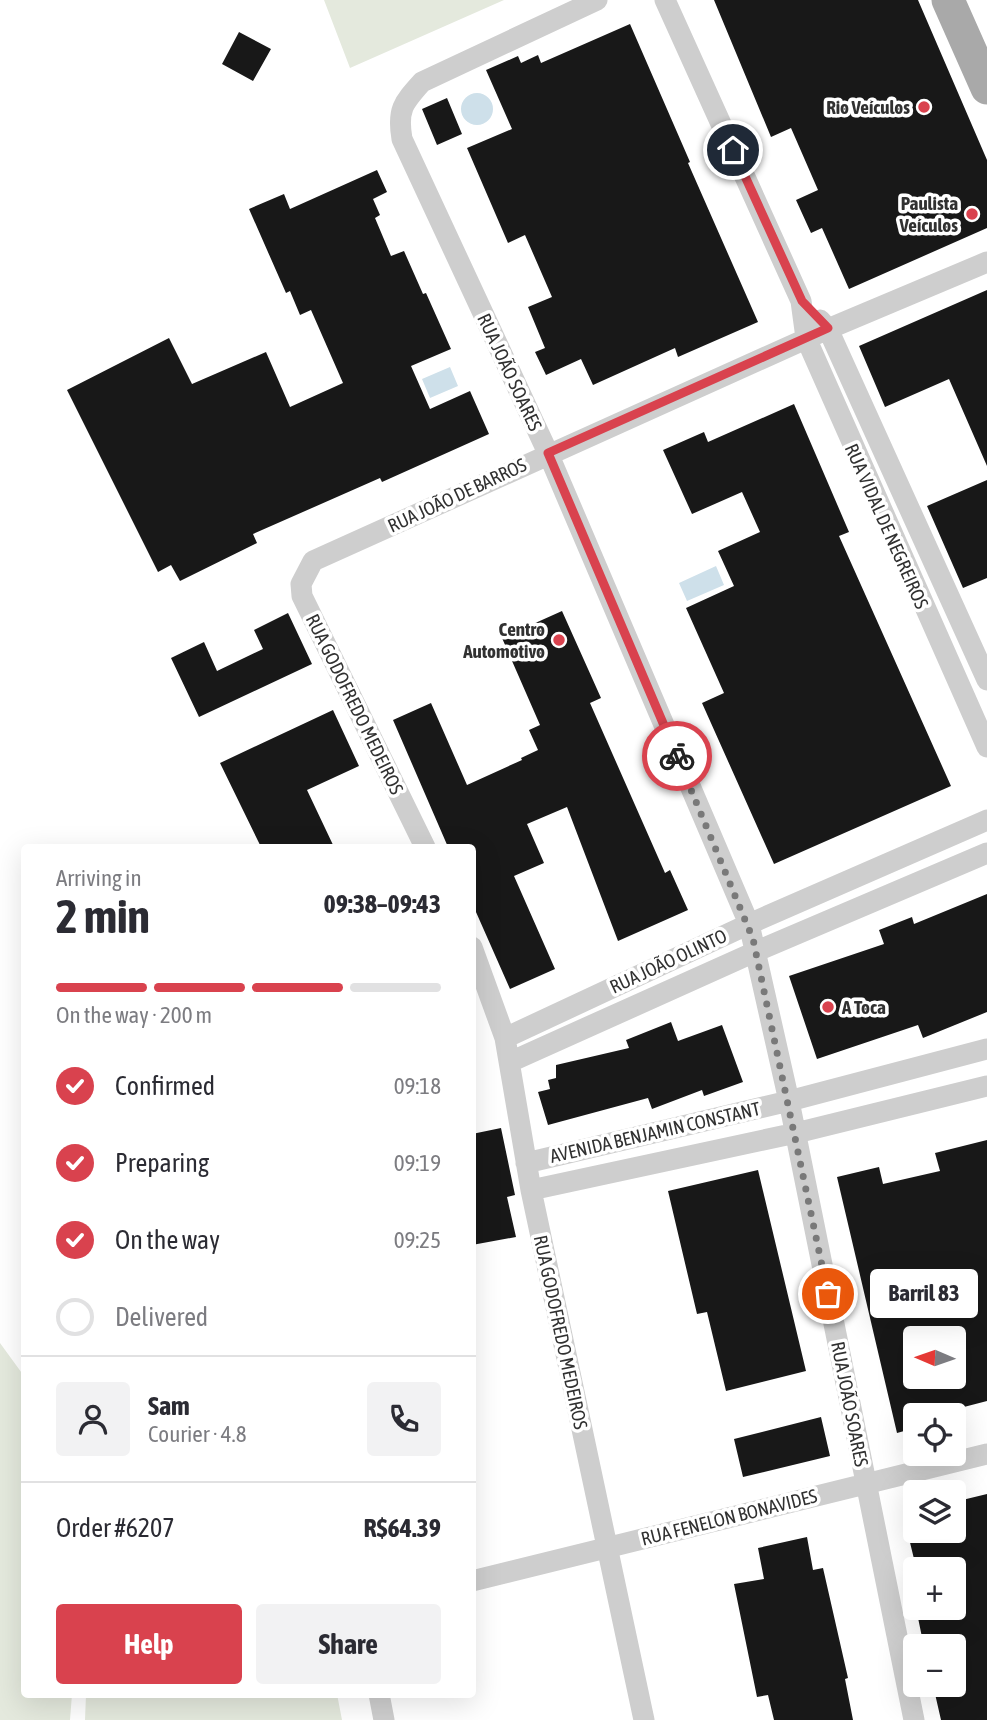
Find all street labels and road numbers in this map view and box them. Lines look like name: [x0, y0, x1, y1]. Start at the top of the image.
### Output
street label: RUA JOÃO SOARES: [473, 310, 547, 434]
street label: RUA VIDAL DE NEGREIROS: [841, 440, 933, 612]
street label: RUA JOÃO DE BARROS: [384, 453, 530, 537]
street label: RUA GODOFREDO MEDEIROS: [302, 610, 408, 798]
street label: RUA JOÃO OLINTO: [606, 924, 730, 998]
street label: AVENIDA BENJAMIN CONSTANT: [548, 1097, 763, 1167]
street label: RUA GODOFREDO MEDEIROS: [530, 1233, 592, 1431]
street label: RUA JOÃO SOARES: [827, 1340, 873, 1468]
street label: RUA FENELON BONAVIDES: [639, 1484, 819, 1550]

